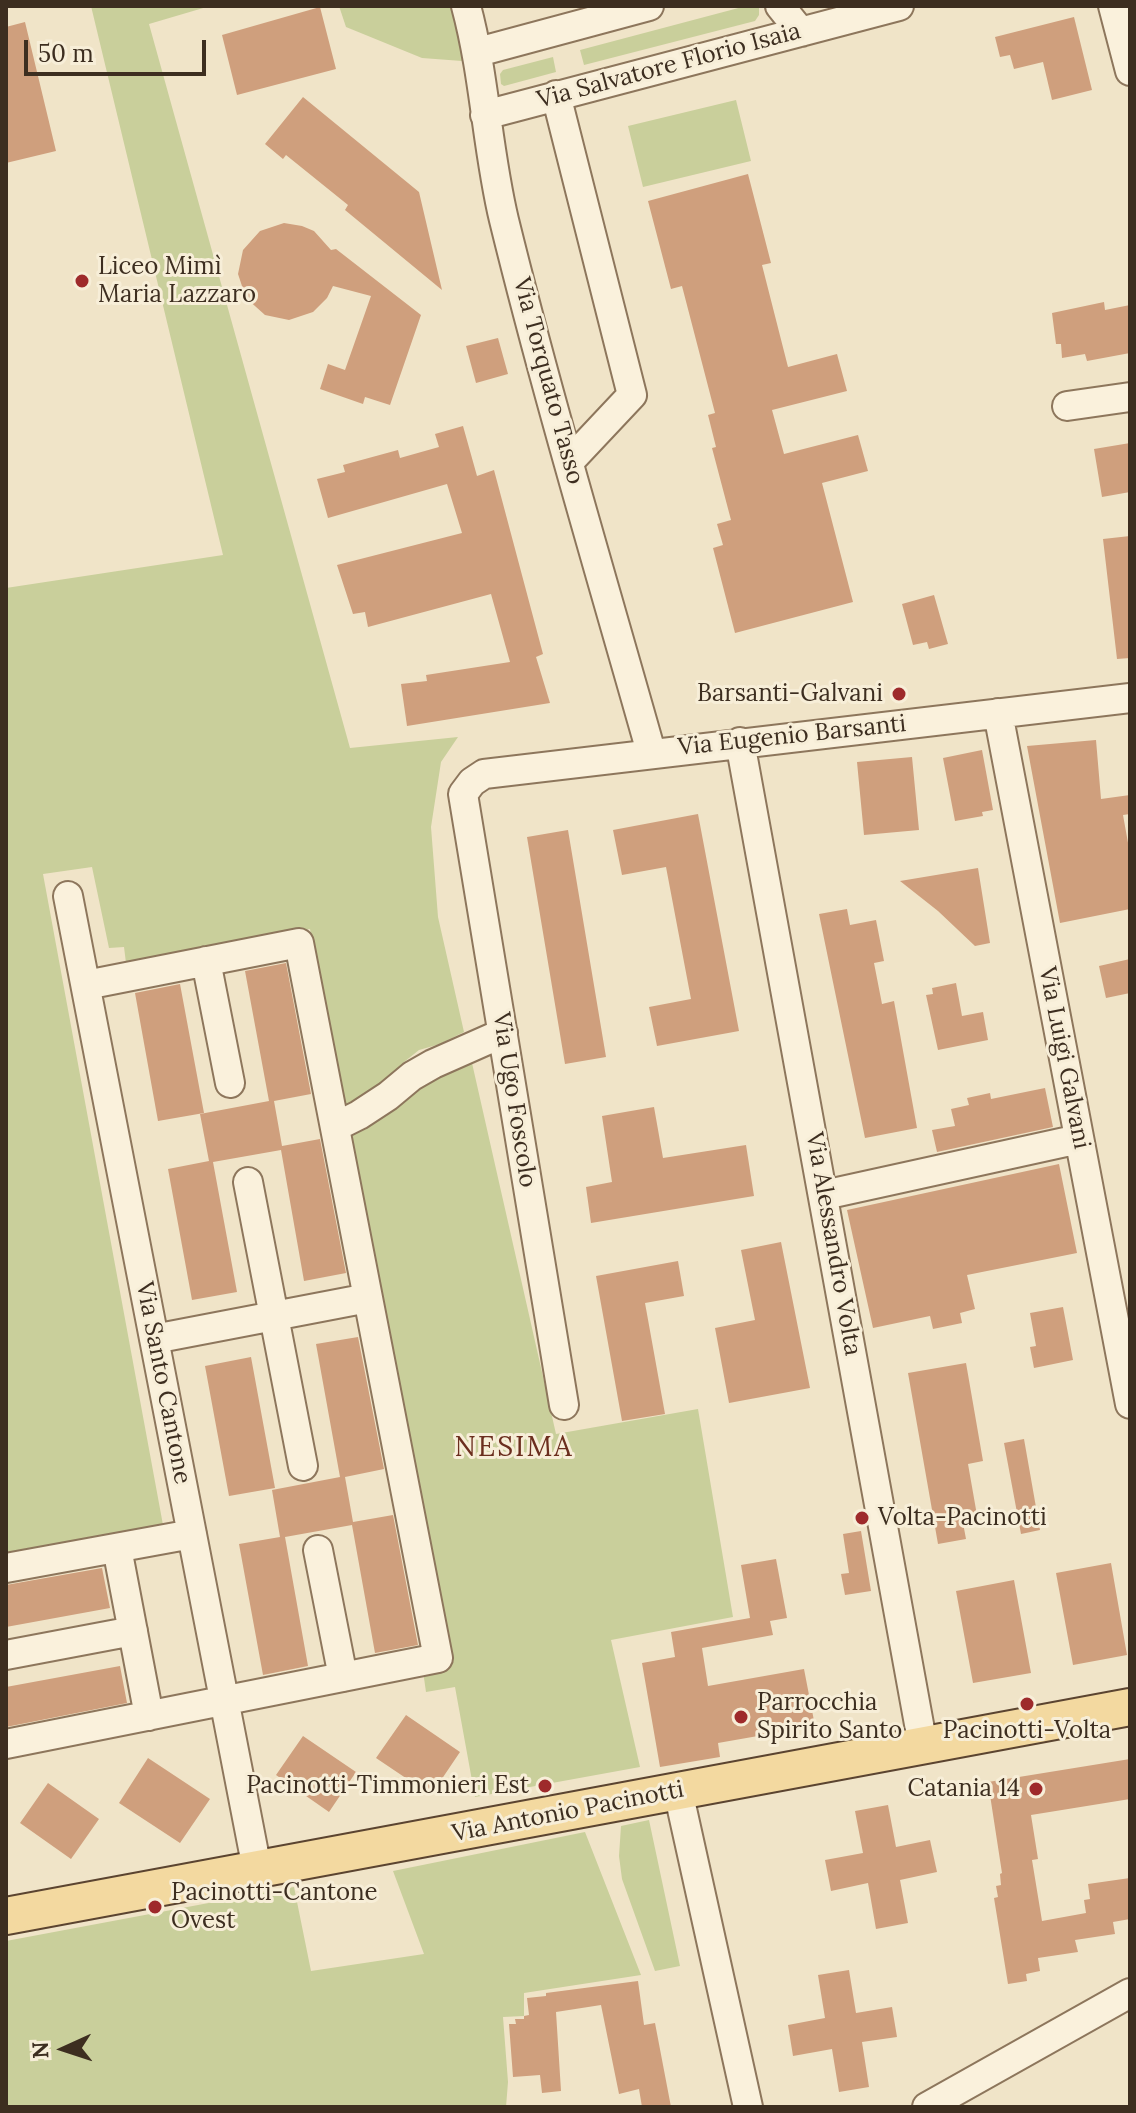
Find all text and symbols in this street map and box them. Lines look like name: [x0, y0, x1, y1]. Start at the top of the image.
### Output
street label: Via Salvatore Florio Isaia: [534, 17, 804, 115]
scale bar: [28, 24, 210, 74]
text: 50 m: [38, 38, 94, 69]
place label: Liceo Mimì Maria Lazzaro: [98, 253, 256, 309]
marker: Liceo Mimì Maria Lazzaro: [73, 272, 91, 290]
street label: Via Torquato Tasso: [507, 275, 589, 487]
place label: Barsanti-Galvani: [697, 680, 883, 708]
marker: Barsanti-Galvani: [890, 685, 908, 703]
street label: Via Eugenio Barsanti: [677, 710, 907, 762]
street label: Via Luigi Galvani: [1032, 964, 1096, 1152]
street label: Via Ugo Foscolo: [486, 1010, 542, 1190]
street label: Via Alessandro Volta: [799, 1130, 867, 1358]
street label: Via Santo Cantone: [129, 1280, 197, 1486]
district label: NESIMA: [454, 1431, 574, 1465]
place label: Volta-Pacinotti: [878, 1504, 1047, 1532]
marker: Volta-Pacinotti: [853, 1509, 871, 1527]
place label: Parrocchia Spirito Santo: [757, 1689, 902, 1745]
marker: Pacinotti-Volta: [1018, 1695, 1036, 1713]
marker: Parrocchia Spirito Santo: [732, 1708, 750, 1726]
place label: Pacinotti-Volta: [943, 1717, 1111, 1745]
place label: Pacinotti-Timmonieri Est: [246, 1772, 529, 1800]
street label: Via Antonio Pacinotti: [450, 1775, 686, 1849]
place label: Catania 14: [908, 1775, 1020, 1803]
marker: Pacinotti-Timmonieri Est: [536, 1777, 554, 1795]
marker: Catania 14: [1027, 1780, 1045, 1798]
place label: Pacinotti-Cantone Ovest: [171, 1879, 378, 1935]
marker: Pacinotti-Cantone Ovest: [146, 1898, 164, 1916]
north arrow: [24, 2009, 104, 2089]
text: N: [26, 2041, 54, 2059]

